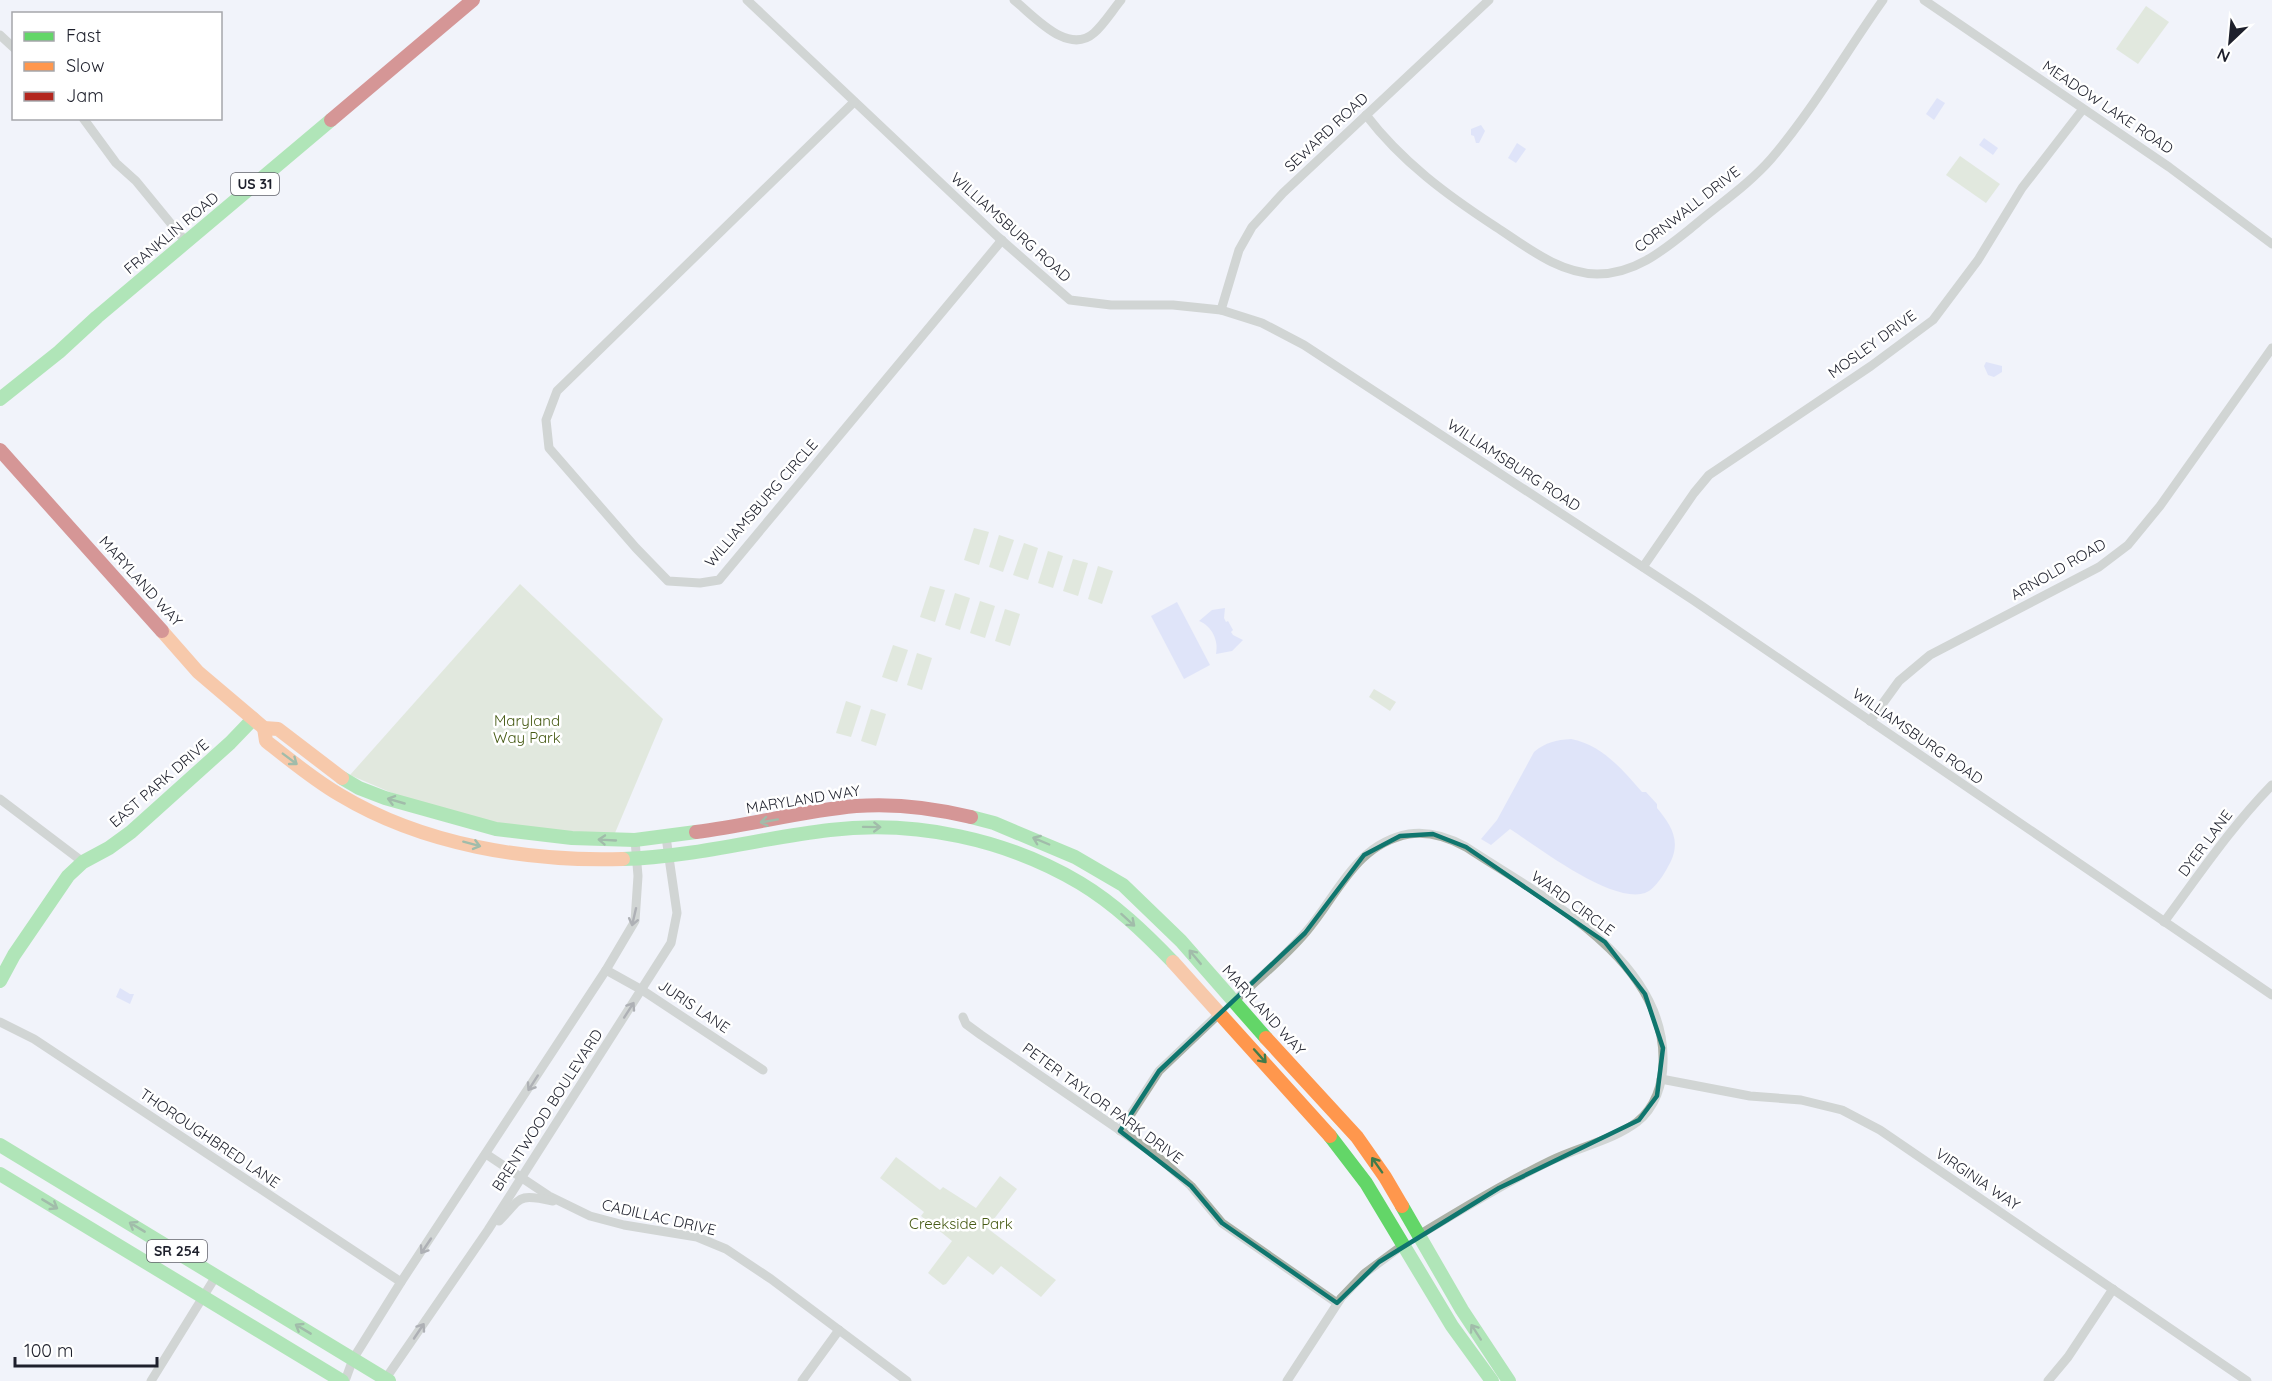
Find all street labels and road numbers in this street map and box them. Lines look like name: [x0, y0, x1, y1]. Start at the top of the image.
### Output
street label: MEADOW LAKE ROAD: [2039, 56, 2177, 158]
street label: SEWARD ROAD: [1280, 88, 1372, 176]
street label: CORNWALL DRIVE: [1630, 162, 1744, 256]
street label: WILLIAMSBURG ROAD: [947, 168, 1075, 286]
road number: US 31: [231, 173, 279, 195]
street label: FRANKLIN ROAD: [120, 188, 222, 278]
street label: MOSLEY DRIVE: [1824, 306, 1920, 382]
street label: WILLIAMSBURG ROAD: [1444, 415, 1584, 515]
street label: WILLIAMSBURG CIRCLE: [700, 435, 822, 571]
street label: MARYLAND WAY: [95, 532, 187, 631]
street label: ARNOLD ROAD: [2007, 534, 2109, 604]
street label: WILLIAMSBURG ROAD: [1849, 684, 1987, 788]
street label: EAST PARK DRIVE: [106, 735, 212, 831]
street label: MARYLAND WAY: [745, 781, 862, 817]
street label: DYER LANE: [2174, 806, 2236, 880]
street label: WARD CIRCLE: [1528, 866, 1618, 940]
street label: MARYLAND WAY: [1218, 961, 1310, 1060]
street label: JURIS LANE: [654, 975, 734, 1037]
street label: BRENTWOOD BOULEVARD: [488, 1025, 607, 1195]
street label: PETER TAYLOR PARK DRIVE: [1019, 1038, 1187, 1168]
street label: THOROUGHBRED LANE: [136, 1084, 284, 1192]
street label: VIRGINIA WAY: [1932, 1144, 2024, 1215]
street label: CADILLAC DRIVE: [600, 1195, 718, 1239]
road number: SR 254: [147, 1240, 207, 1262]

